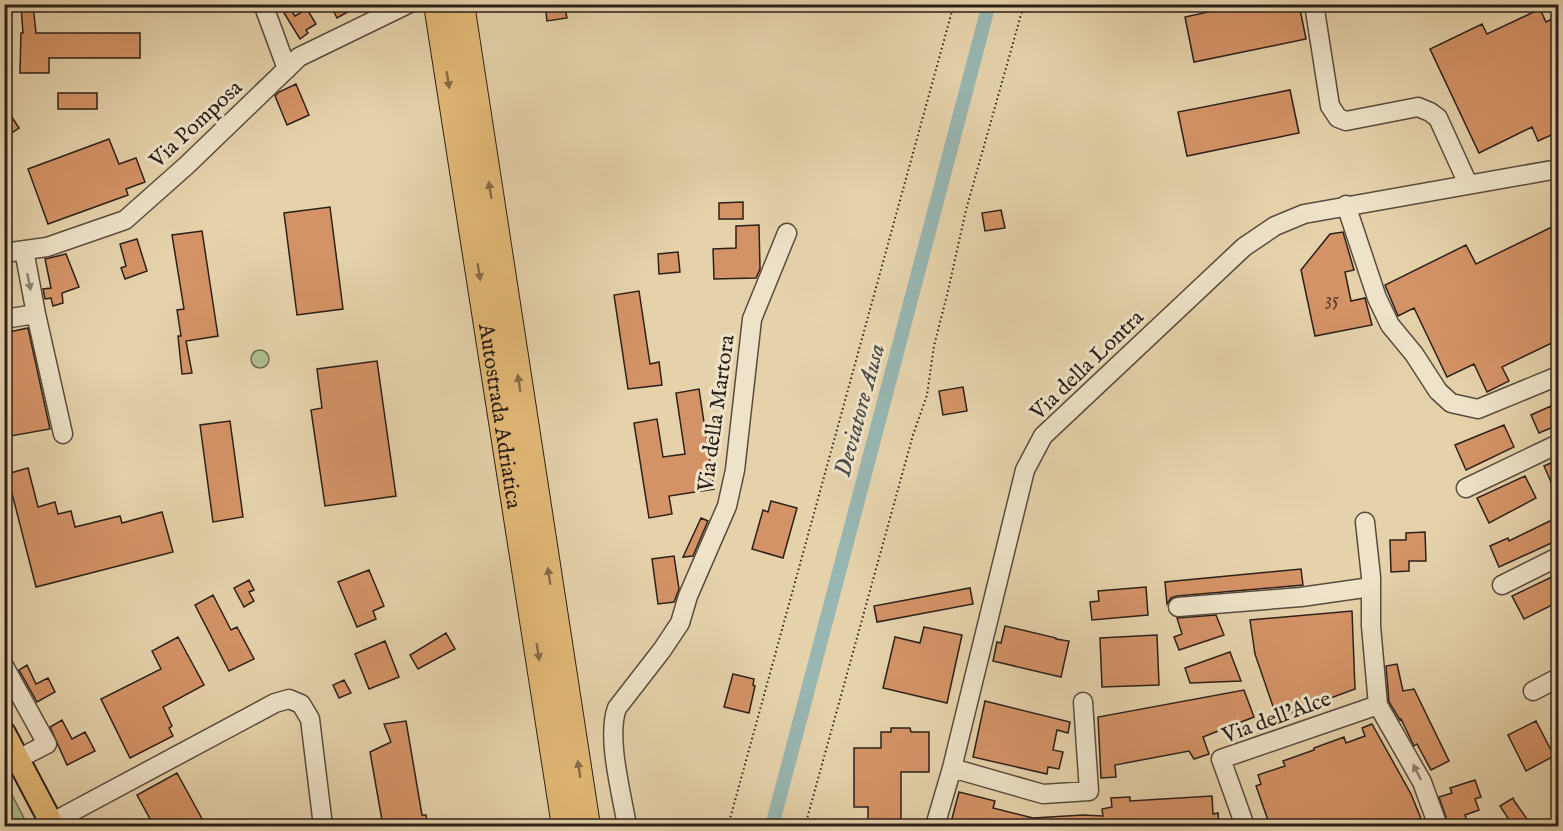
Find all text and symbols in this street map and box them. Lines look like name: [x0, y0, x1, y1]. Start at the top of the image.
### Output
one-way arrow: [444, 70, 453, 89]
street label: Via Pomposa: [143, 74, 249, 175]
one-way arrow: [485, 181, 494, 200]
one-way arrow: [474, 263, 483, 282]
one-way arrow: [25, 273, 34, 292]
house number: 35: [1325, 287, 1339, 312]
street label: Via della Lontra: [1024, 304, 1150, 427]
street label: Autostrada Adriatica: [471, 321, 527, 511]
street label: Via della Martora: [692, 333, 742, 494]
water label: Deviatore Ausa: [828, 340, 893, 480]
one-way arrow: [515, 374, 524, 393]
one-way arrow: [544, 566, 553, 585]
one-way arrow: [533, 642, 542, 661]
street label: Via dell'Alce: [1217, 685, 1335, 751]
one-way arrow: [574, 759, 583, 778]
one-way arrow: [1412, 763, 1422, 780]

